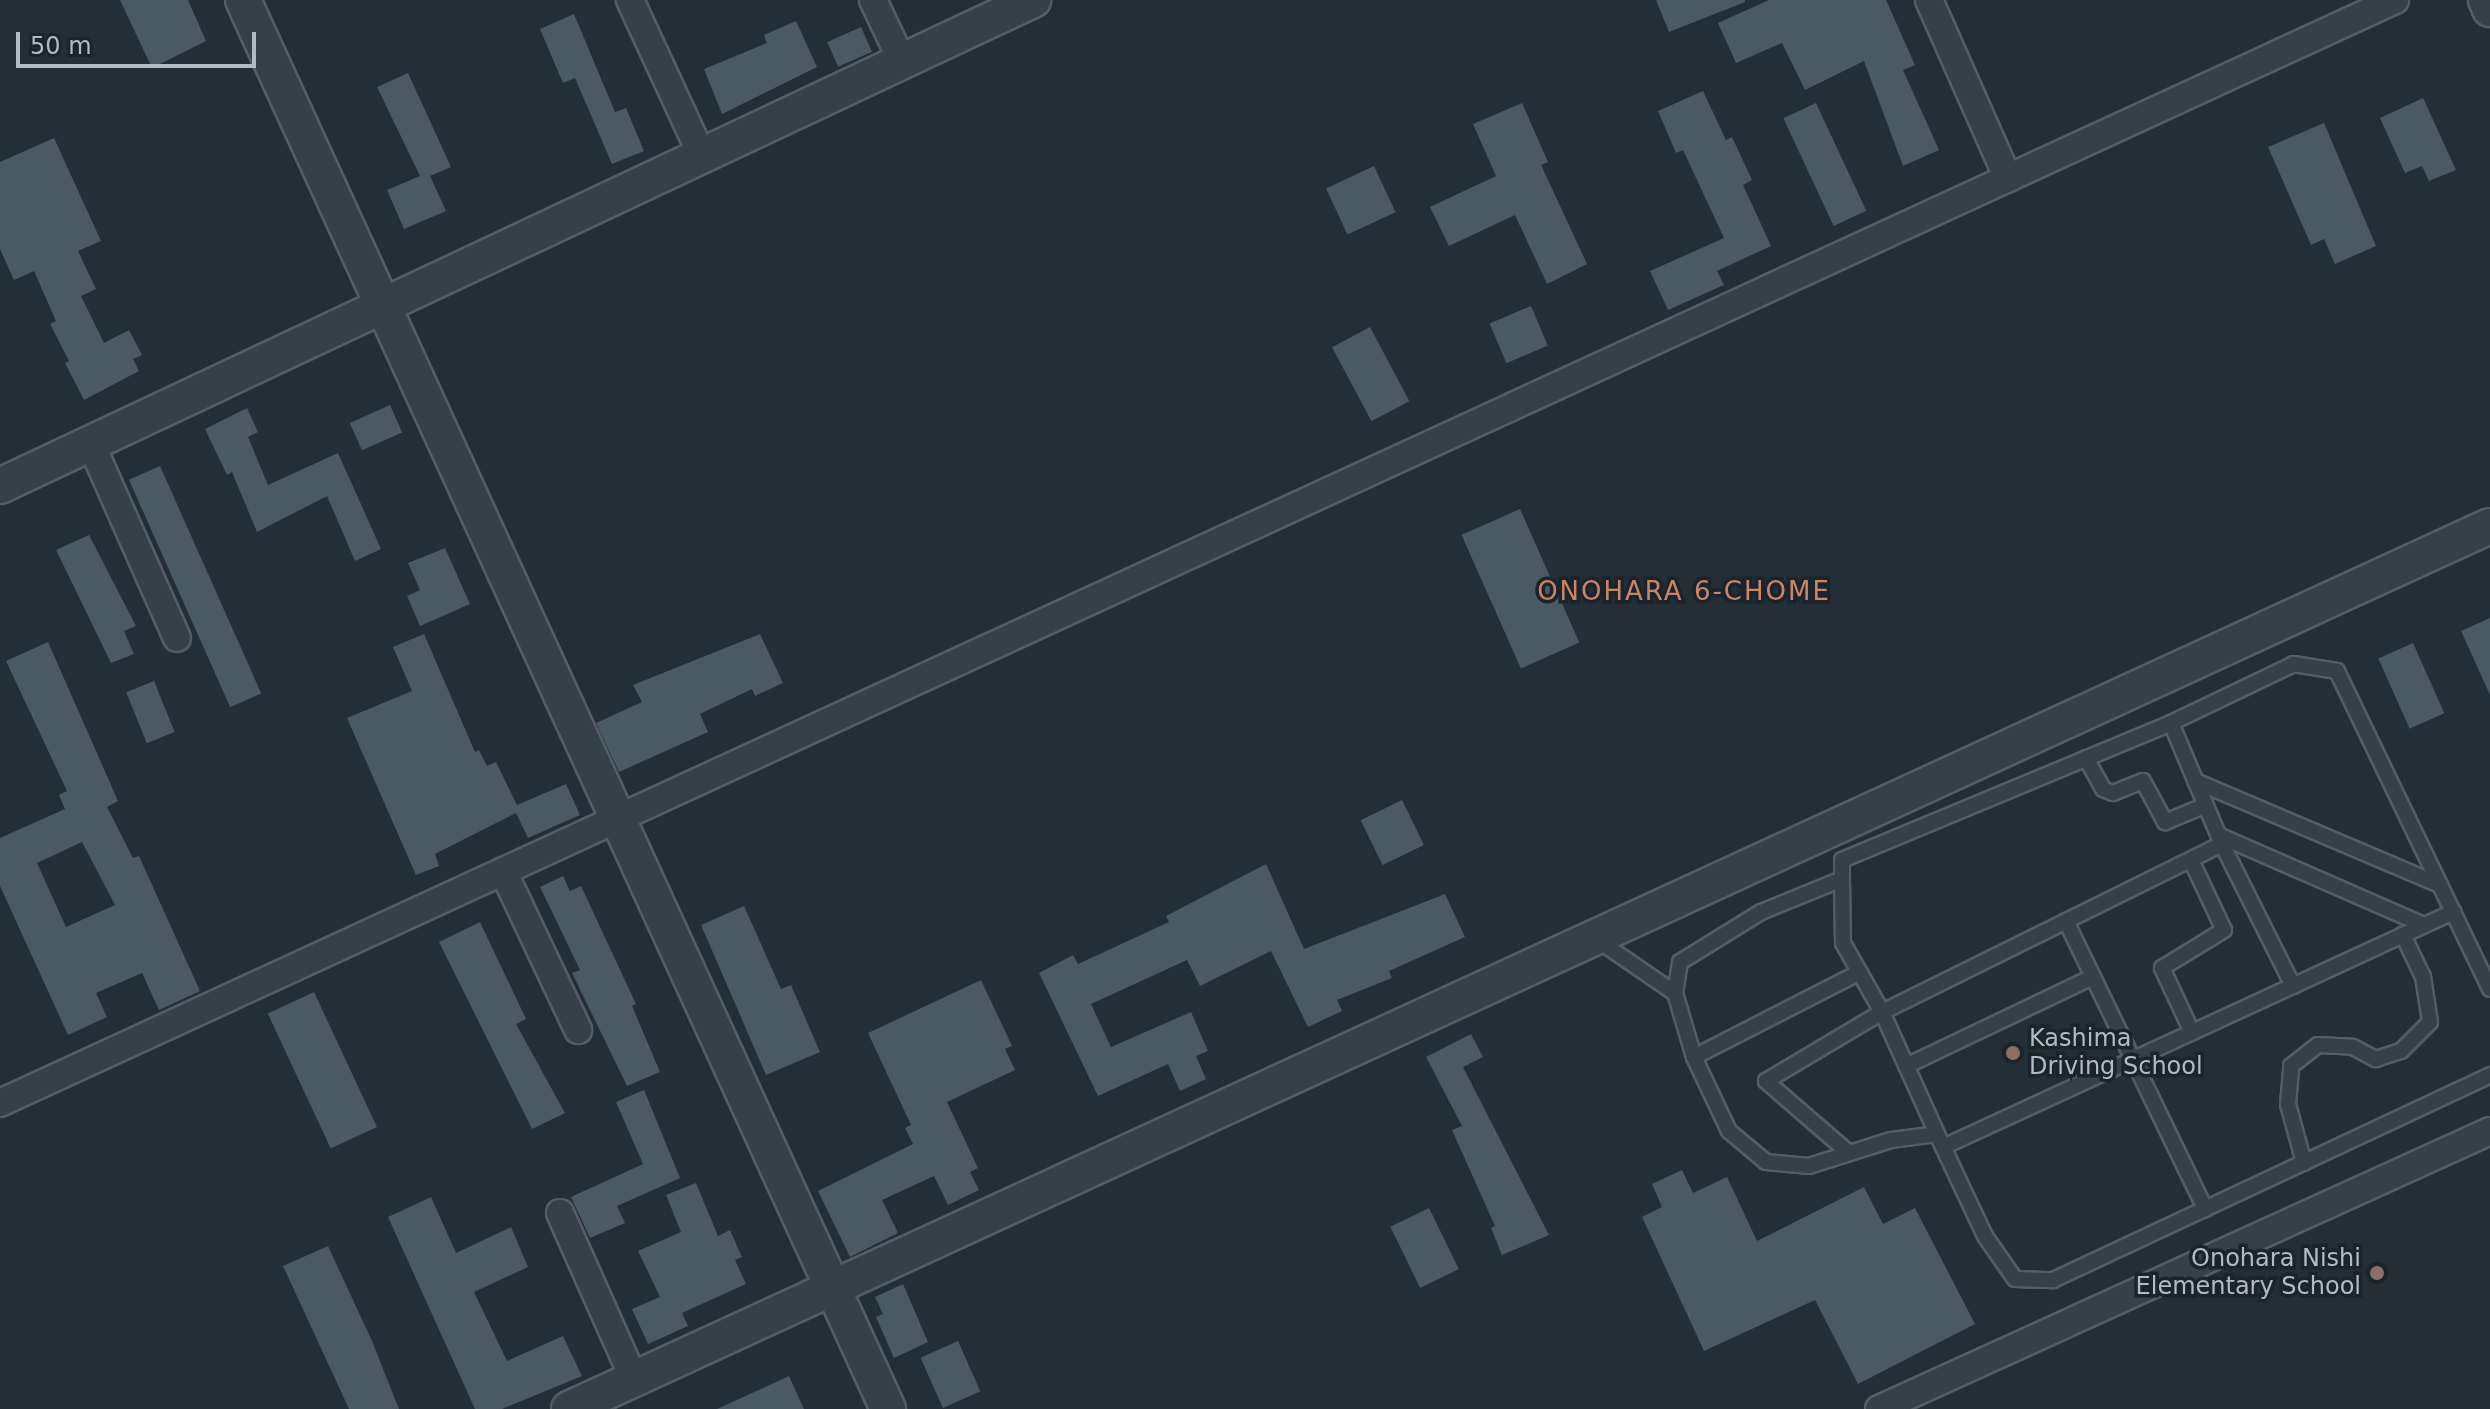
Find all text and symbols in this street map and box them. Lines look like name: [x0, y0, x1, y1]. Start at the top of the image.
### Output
scale bar: [20, 16, 260, 66]
text: 50 m: [30, 32, 92, 60]
district label: ONOHARA 6-CHOME: [1537, 576, 1831, 608]
place label: Kashima Driving School: [2029, 1025, 2203, 1081]
marker: Kashima Driving School: [2004, 1044, 2022, 1062]
place label: Onohara Nishi Elementary School: [2136, 1245, 2361, 1301]
marker: Onohara Nishi Elementary School: [2368, 1264, 2386, 1282]

